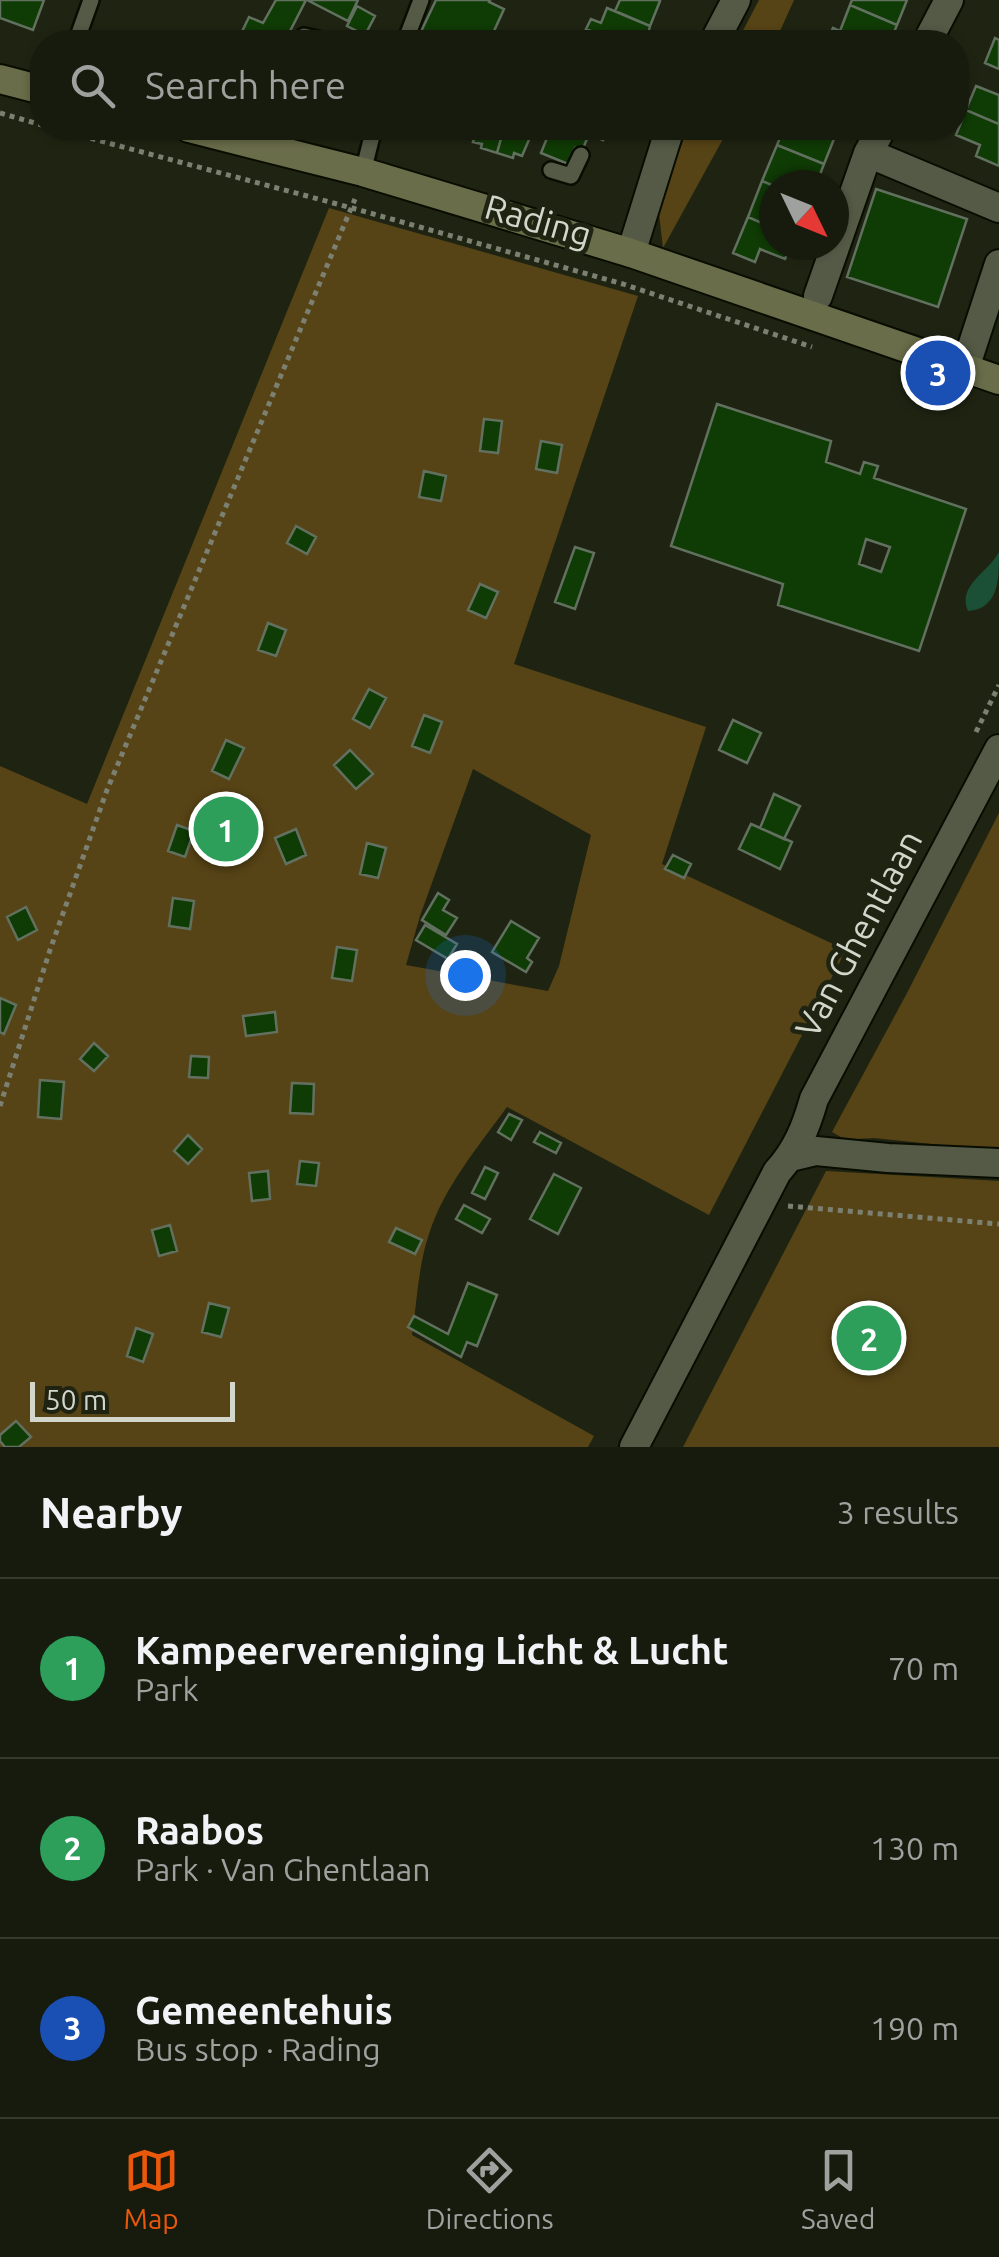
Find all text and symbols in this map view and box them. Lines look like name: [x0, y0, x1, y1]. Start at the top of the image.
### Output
search box: [30, 30, 969, 140]
icon: search: [65, 58, 120, 113]
text: Search here: [145, 64, 346, 106]
north arrow: [759, 170, 849, 260]
street label: Rading: [480, 186, 596, 254]
pin: 3: [906, 336, 970, 410]
pin: 1: [194, 792, 258, 866]
street label: Van Ghentlaan: [787, 823, 930, 1044]
your location: [440, 950, 491, 1001]
pin: 2: [836, 1300, 902, 1376]
scale bar: [30, 1377, 235, 1422]
text: 50 m: [45, 1384, 107, 1415]
text: Nearby: [40, 1489, 183, 1536]
text: 3 results: [837, 1494, 959, 1530]
text: Kampeervereniging Licht & Lucht: [135, 1629, 728, 1671]
text: 1: [63, 1650, 82, 1686]
text: 70 m: [888, 1650, 959, 1686]
text: Park: [135, 1671, 199, 1707]
text: Raabos: [135, 1809, 264, 1851]
text: 2: [63, 1830, 82, 1866]
text: 130 m: [870, 1830, 959, 1866]
text: Park · Van Ghentlaan: [135, 1851, 431, 1887]
text: Gemeentehuis: [135, 1989, 393, 2031]
text: 3: [63, 2010, 82, 2046]
text: 190 m: [870, 2010, 959, 2046]
text: Bus stop · Rading: [135, 2031, 381, 2067]
tab: Map: [124, 2143, 179, 2234]
tab: Directions: [426, 2143, 554, 2234]
tab: Saved: [801, 2143, 875, 2234]

